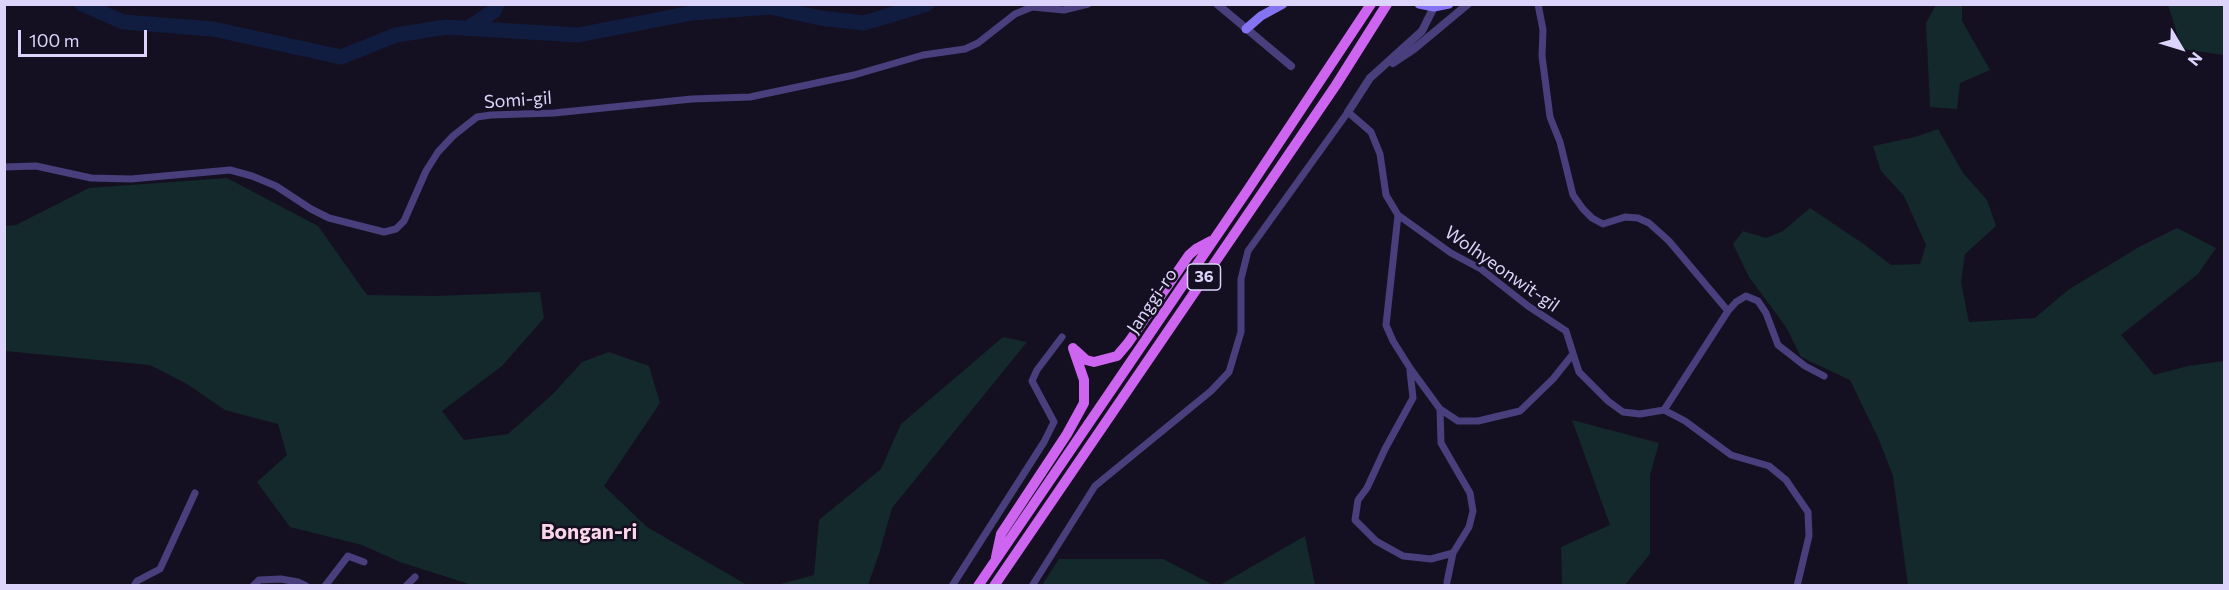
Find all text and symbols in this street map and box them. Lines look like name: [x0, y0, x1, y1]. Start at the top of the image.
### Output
scale bar: [21, 18, 150, 56]
north arrow: [2151, 18, 2211, 78]
text: 100 m: [29, 29, 79, 51]
text: N: [2184, 49, 2207, 70]
street label: Somi-gil: [483, 87, 553, 113]
street label: Wolhyeonwit-gil: [1441, 221, 1563, 317]
street label: Janggi-ro: [1122, 264, 1182, 338]
road number: 36: [1188, 264, 1220, 290]
district label: Bongan-ri: [541, 519, 637, 545]

